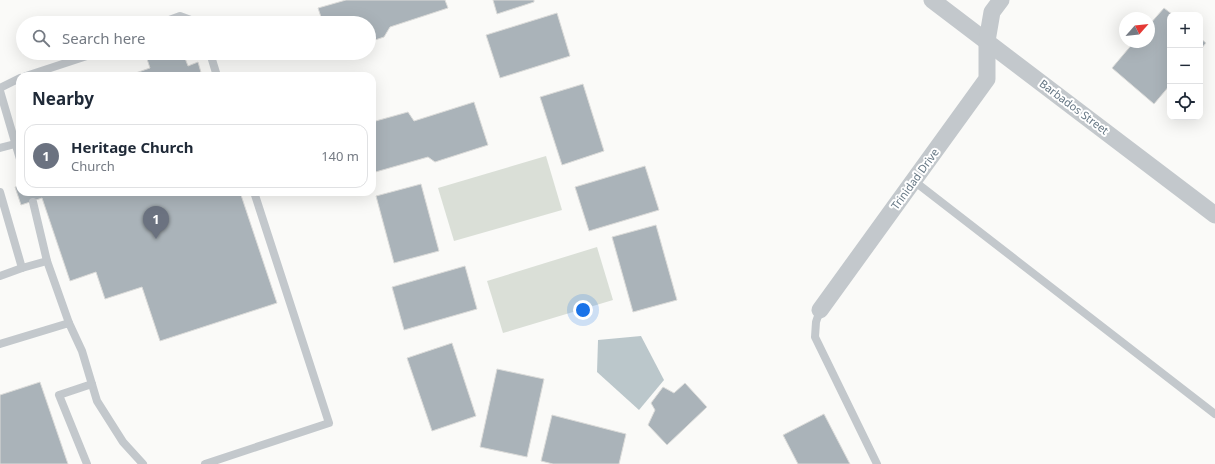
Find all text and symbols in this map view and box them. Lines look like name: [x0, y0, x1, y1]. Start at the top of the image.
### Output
north arrow: [1119, 12, 1155, 48]
map controls: [1167, 12, 1203, 120]
button: +: [1167, 12, 1203, 48]
search box: [16, 16, 376, 60]
icon: search: [30, 27, 52, 49]
text: Search here: [62, 28, 145, 48]
button: −: [1167, 48, 1203, 84]
street label: Barbados Street: [1037, 76, 1112, 138]
button: locate: [1167, 84, 1203, 120]
text: Nearby: [32, 87, 94, 110]
text: Heritage Church: [71, 137, 193, 157]
street label: Trinidad Drive: [887, 145, 942, 212]
text: 1: [42, 147, 50, 165]
text: 140 m: [321, 147, 359, 165]
text: Church: [71, 157, 115, 175]
pin: 1: [143, 206, 169, 239]
your location: [573, 300, 593, 320]

